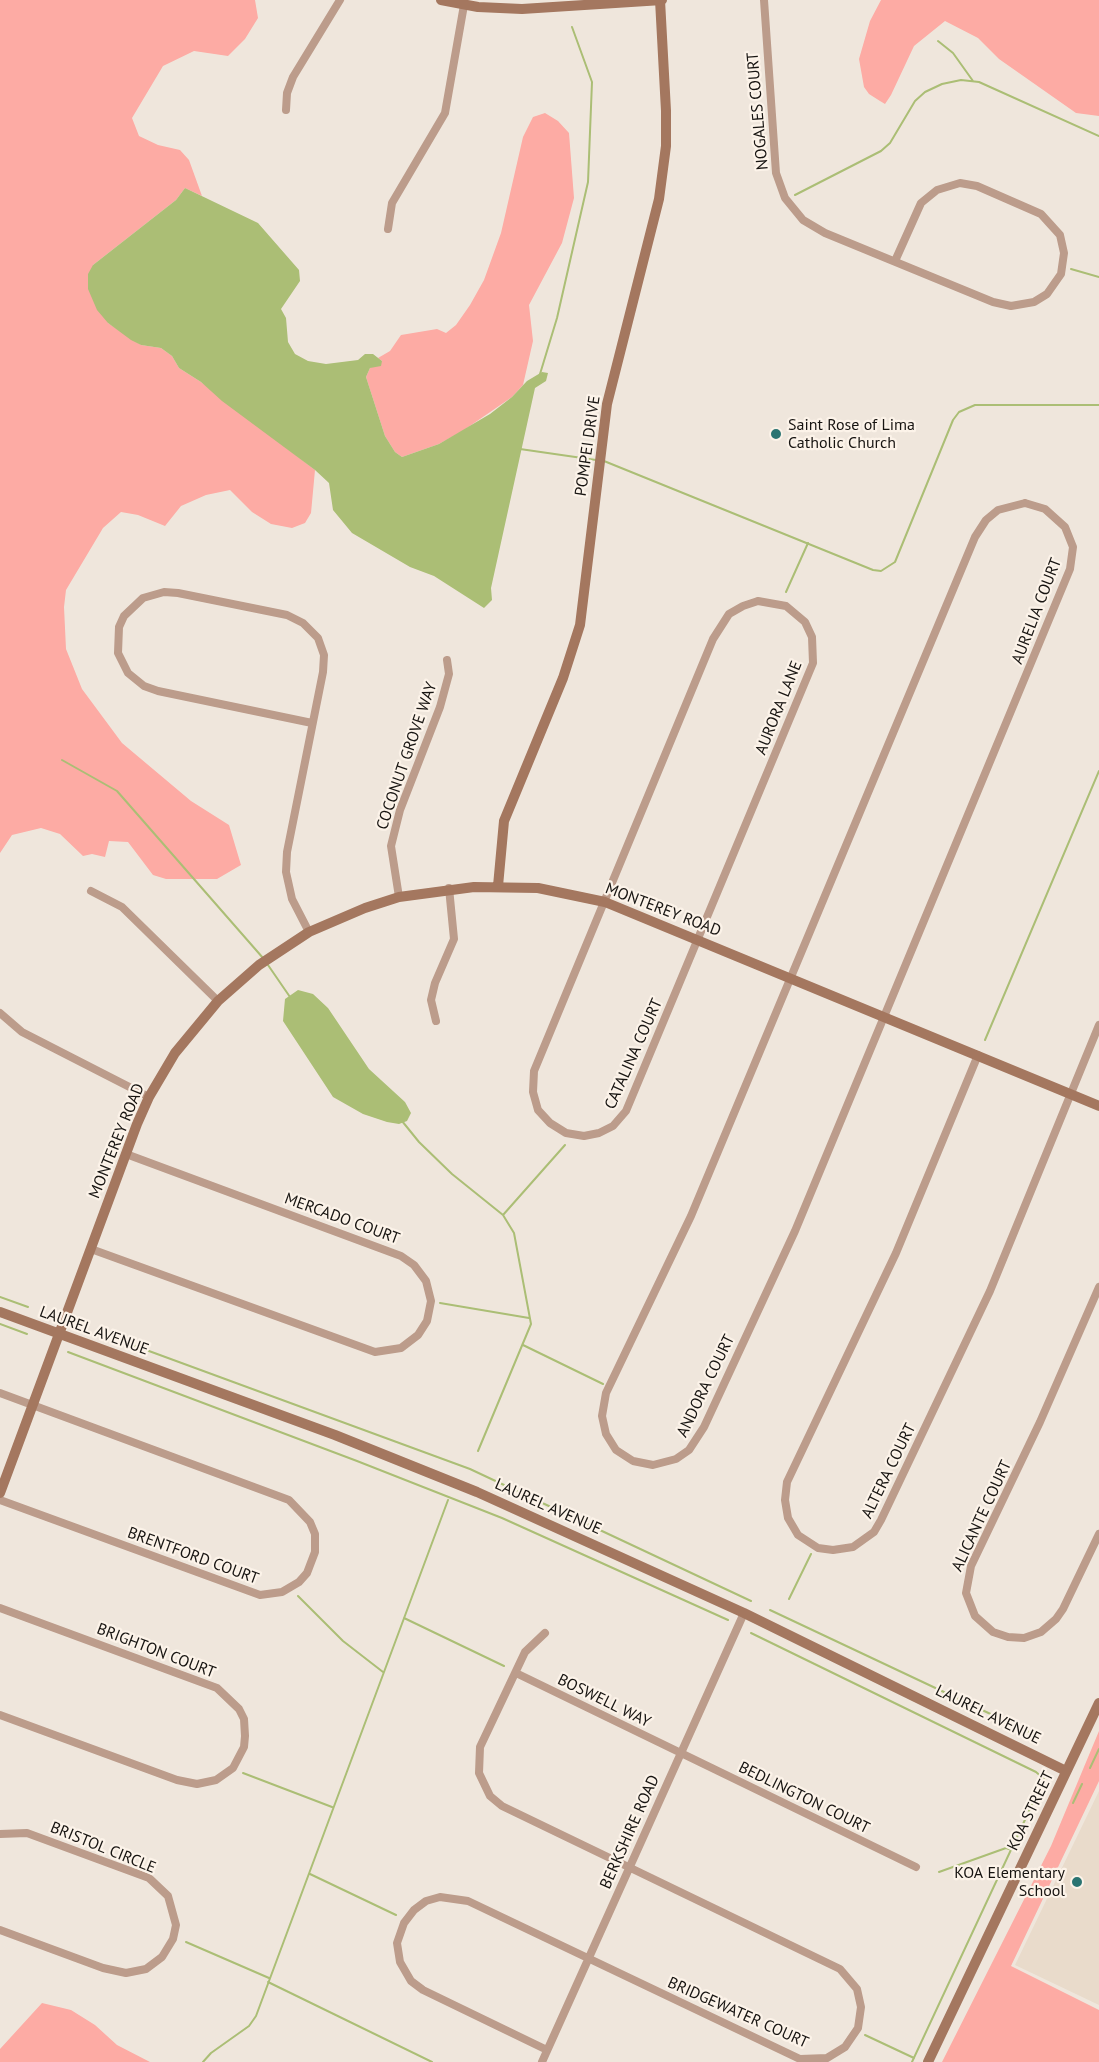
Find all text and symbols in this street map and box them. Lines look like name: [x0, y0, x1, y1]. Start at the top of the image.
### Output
street label: NOGALES COURT: [743, 51, 773, 171]
street label: POMPEI DRIVE: [571, 395, 605, 497]
place label: Saint Rose of Lima Catholic Church: [788, 415, 915, 453]
marker: Saint Rose of Lima Catholic Church: [769, 427, 783, 441]
street label: AURELIA COURT: [1008, 555, 1066, 667]
street label: AURORA LANE: [751, 658, 807, 758]
street label: COCONUT GROVE WAY: [373, 680, 441, 832]
street label: MONTEREY ROAD: [602, 879, 724, 941]
street label: CATALINA COURT: [601, 996, 667, 1112]
street label: MONTEREY ROAD: [85, 1081, 149, 1201]
street label: MERCADO COURT: [282, 1189, 402, 1249]
street label: LAUREL AVENUE: [37, 1302, 151, 1360]
street label: ANDORA COURT: [673, 1332, 739, 1440]
street label: ALTERA COURT: [858, 1420, 920, 1522]
street label: ALICANTE COURT: [948, 1457, 1016, 1575]
street label: LAUREL AVENUE: [492, 1475, 604, 1539]
street label: BRENTFORD COURT: [125, 1523, 261, 1589]
street label: BRIGHTON COURT: [94, 1620, 218, 1682]
street label: BOSWELL WAY: [554, 1670, 654, 1732]
street label: LAUREL AVENUE: [932, 1681, 1044, 1749]
street label: BEDLINGTON COURT: [735, 1758, 873, 1838]
street label: KOA STREET: [1004, 1768, 1058, 1854]
street label: BERKSHIRE ROAD: [596, 1772, 664, 1892]
street label: BRISTOL CIRCLE: [47, 1818, 159, 1878]
place label: KOA Elementary School: [954, 1863, 1065, 1901]
marker: KOA Elementary School: [1070, 1875, 1084, 1889]
street label: BRIDGEWATER COURT: [665, 1973, 811, 2053]

